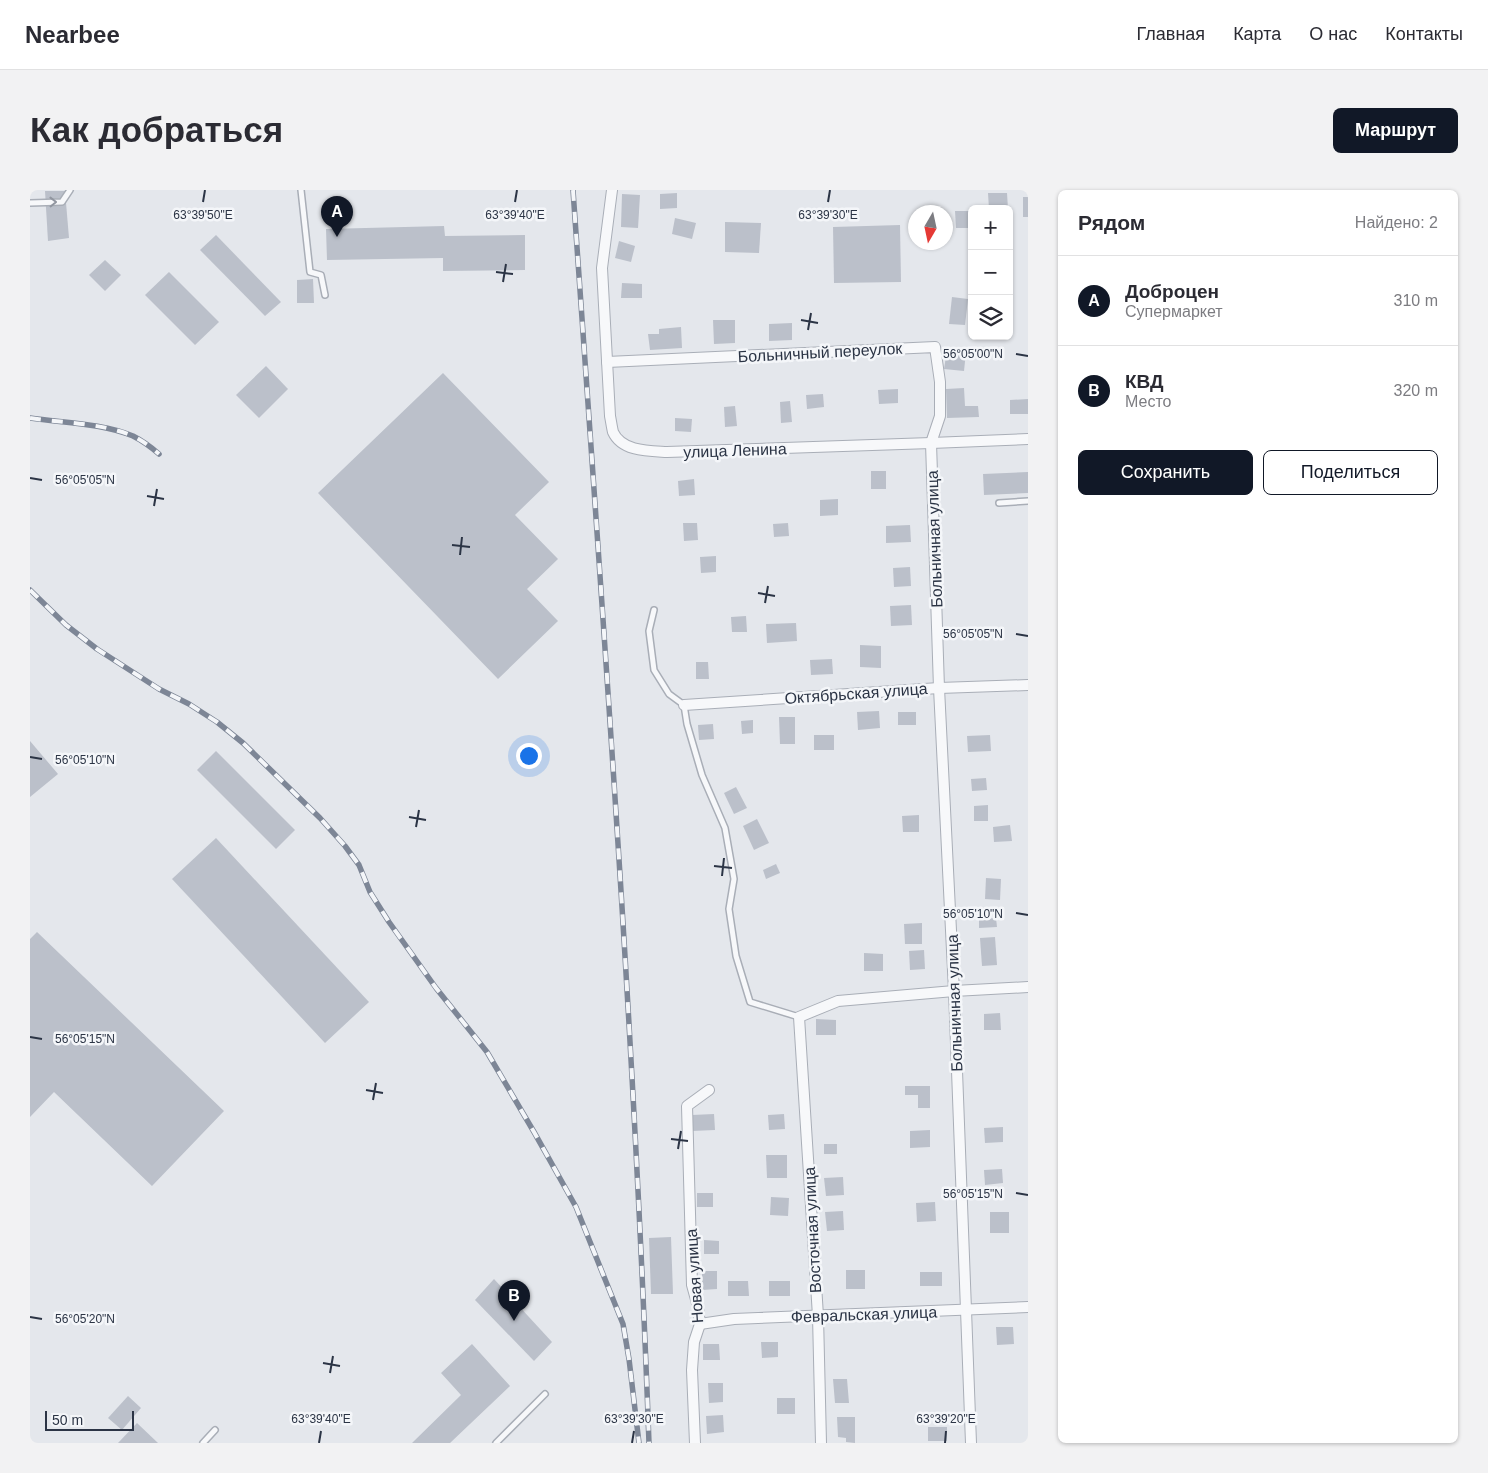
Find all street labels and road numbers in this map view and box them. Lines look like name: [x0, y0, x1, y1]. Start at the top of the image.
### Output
street label: Больничный переулок: [737, 340, 904, 365]
street label: улица Ленина: [683, 440, 787, 461]
street label: Больничная улица: [924, 470, 945, 608]
street label: Октябрьская улица: [784, 680, 928, 707]
street label: Больничная улица: [944, 934, 965, 1072]
street label: Восточная улица: [801, 1166, 824, 1294]
street label: Новая улица: [683, 1228, 706, 1324]
street label: Февральская улица: [791, 1303, 938, 1326]

